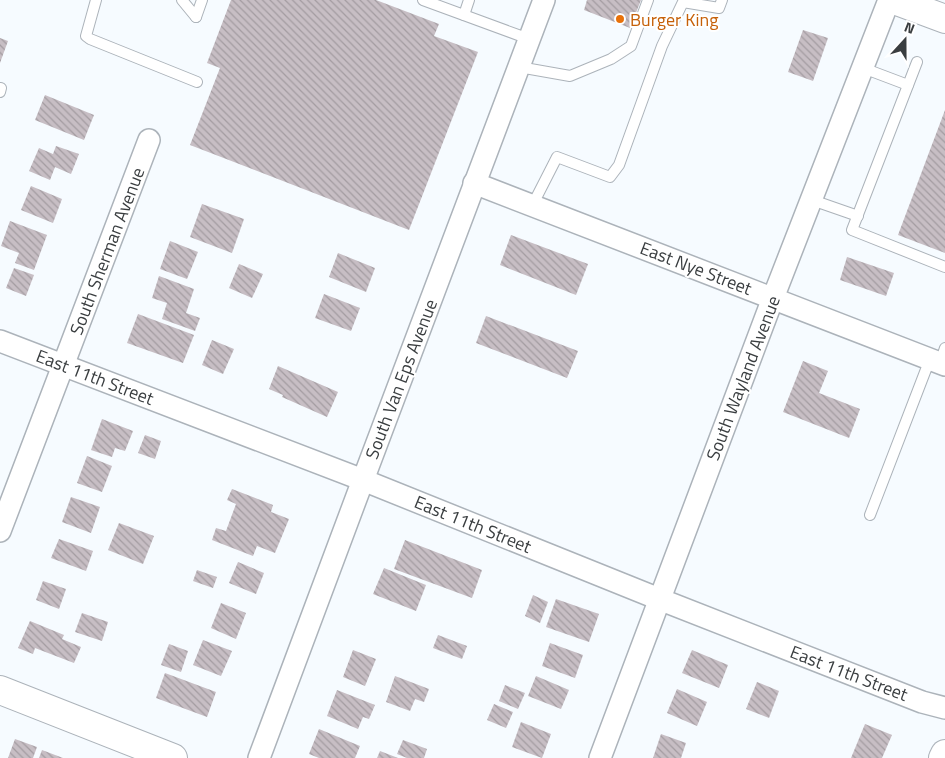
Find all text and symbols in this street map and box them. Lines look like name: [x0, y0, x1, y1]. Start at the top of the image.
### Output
place label: Burger King: [630, 6, 718, 33]
marker: Burger King: [614, 13, 626, 25]
north arrow: [880, 15, 930, 65]
text: N: [902, 16, 918, 39]
street label: South Sherman Avenue: [63, 163, 151, 339]
street label: East Nye Street: [636, 234, 756, 302]
street label: South Wayland Avenue: [699, 292, 787, 464]
street label: South Van Eps Avenue: [358, 295, 444, 463]
street label: East 11th Street: [32, 342, 158, 412]
street label: East 11th Street: [410, 488, 536, 560]
street label: East 11th Street: [786, 638, 912, 708]

